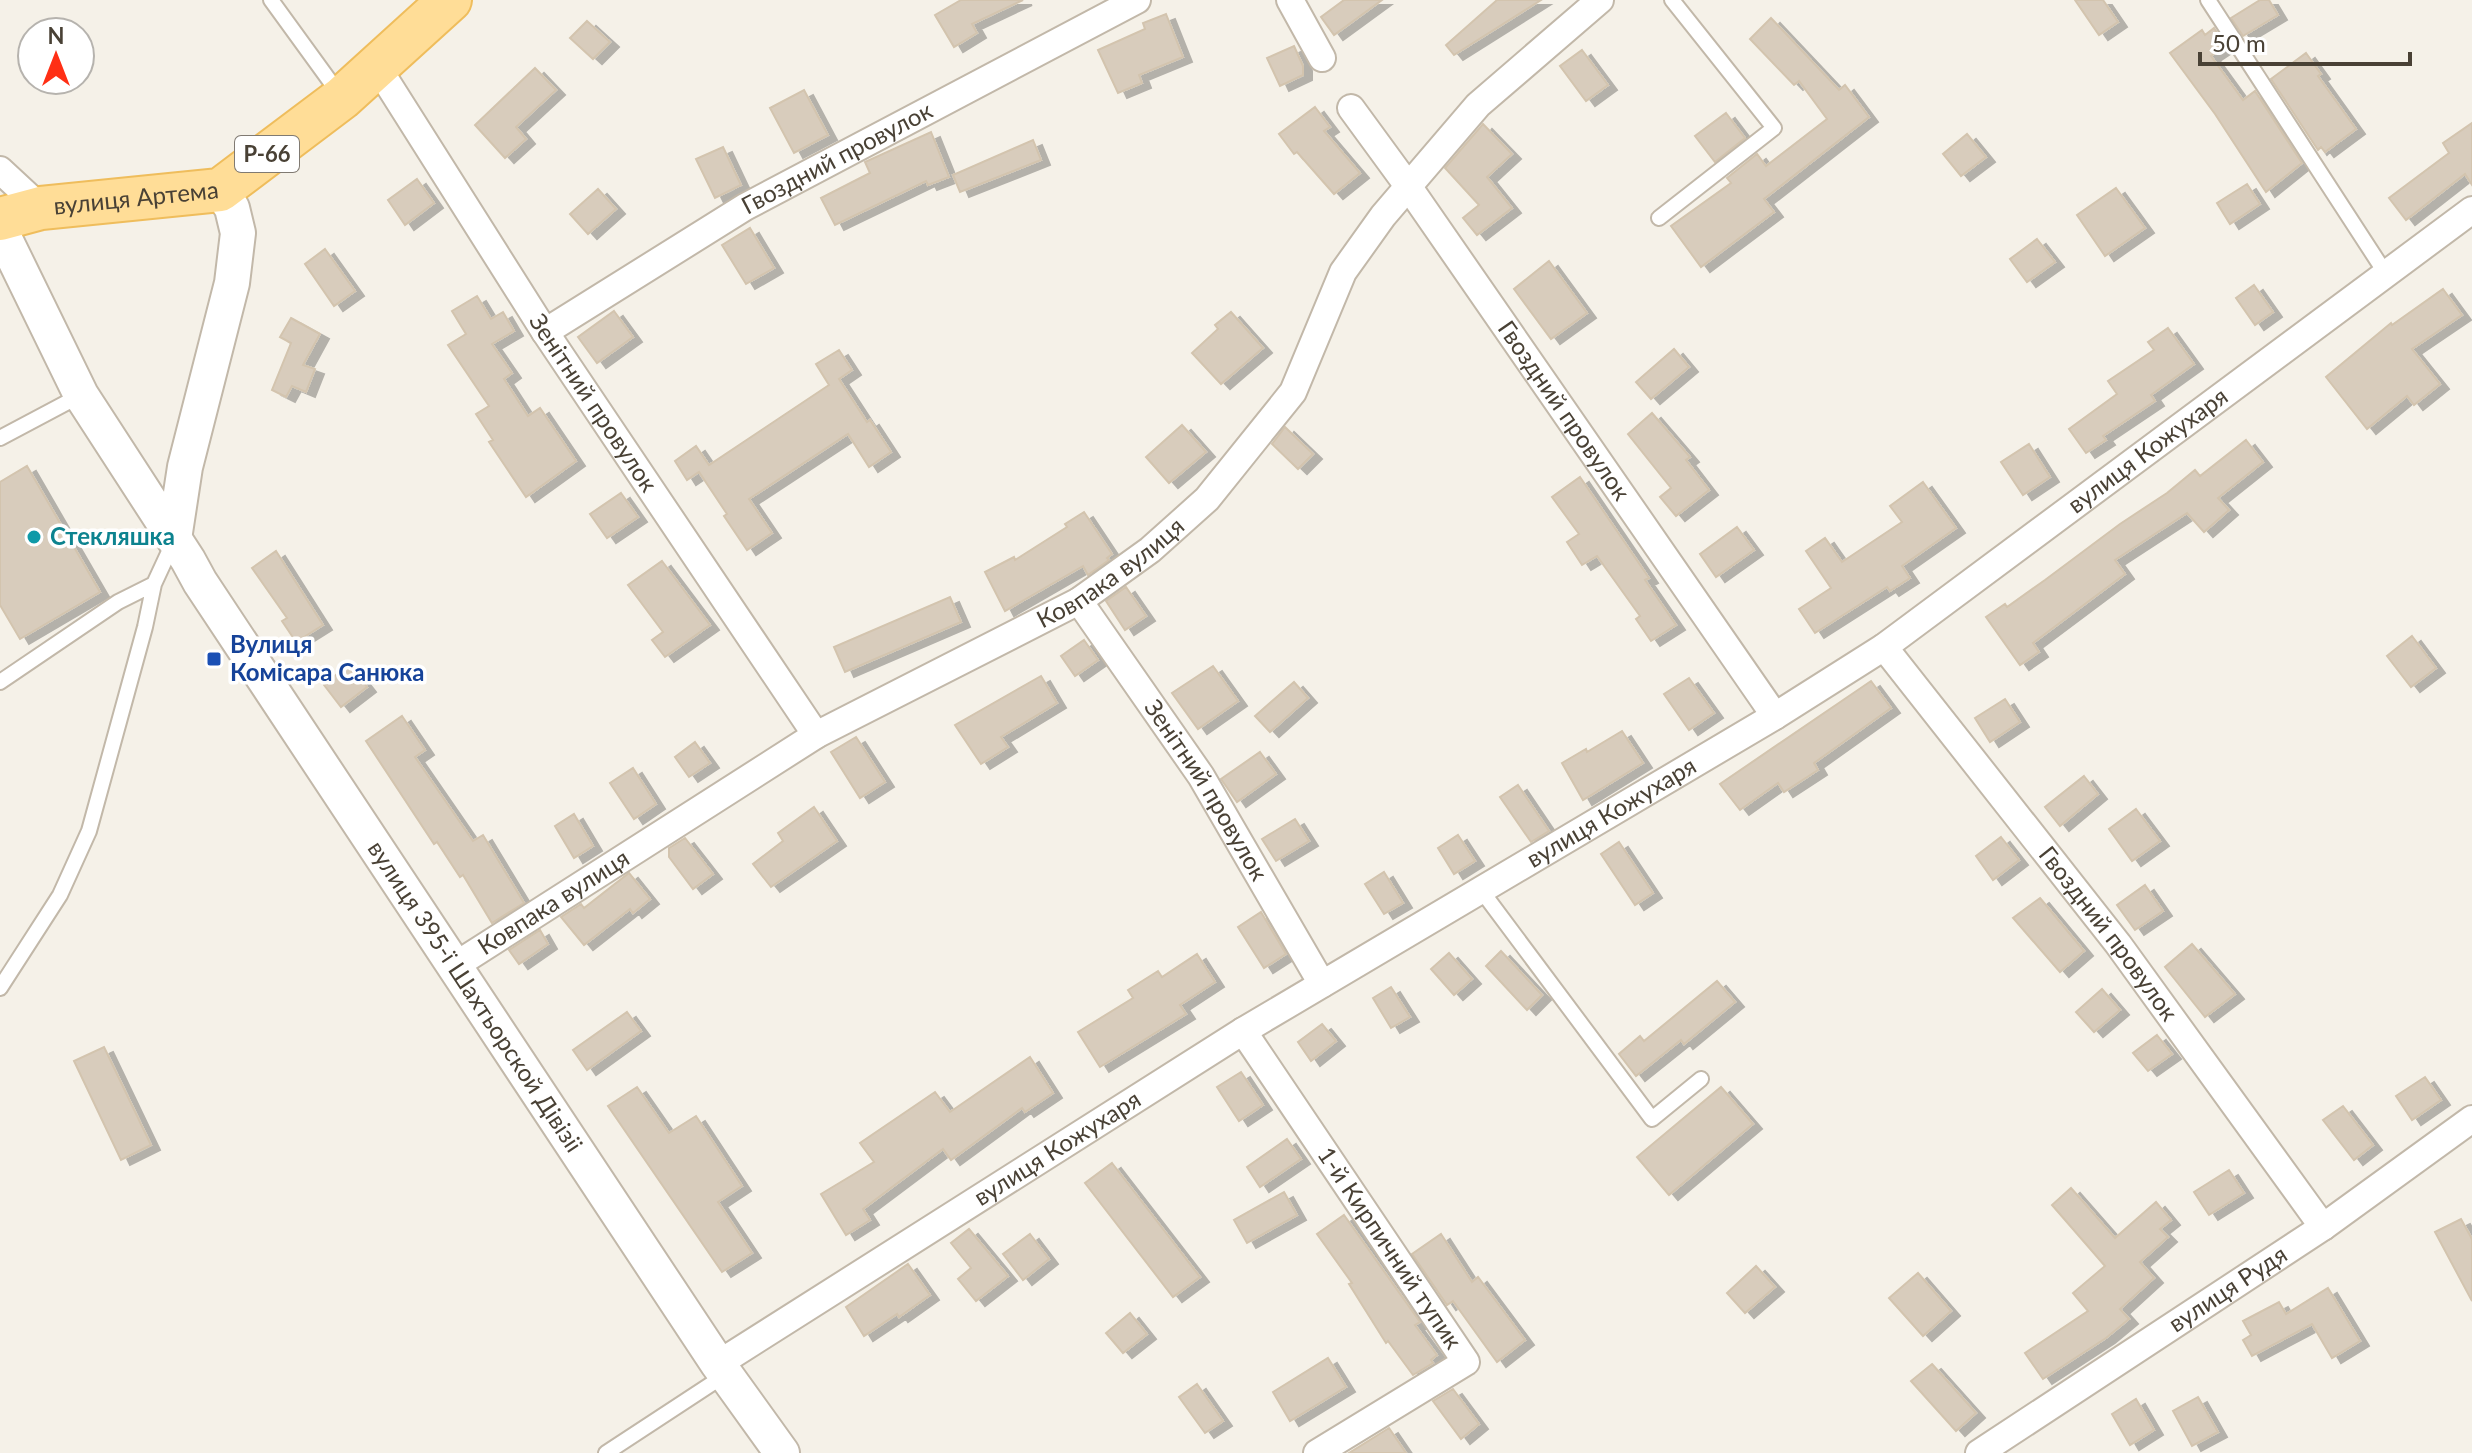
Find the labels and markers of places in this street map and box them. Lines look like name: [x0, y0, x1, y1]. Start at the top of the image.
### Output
place label: Стекляшка: [50, 521, 175, 550]
marker: Стекляшка: [25, 528, 43, 546]
place label: Вулиця Комісара Санюка: [230, 629, 424, 686]
marker: Вулиця Комісара Санюка: [205, 650, 223, 668]

